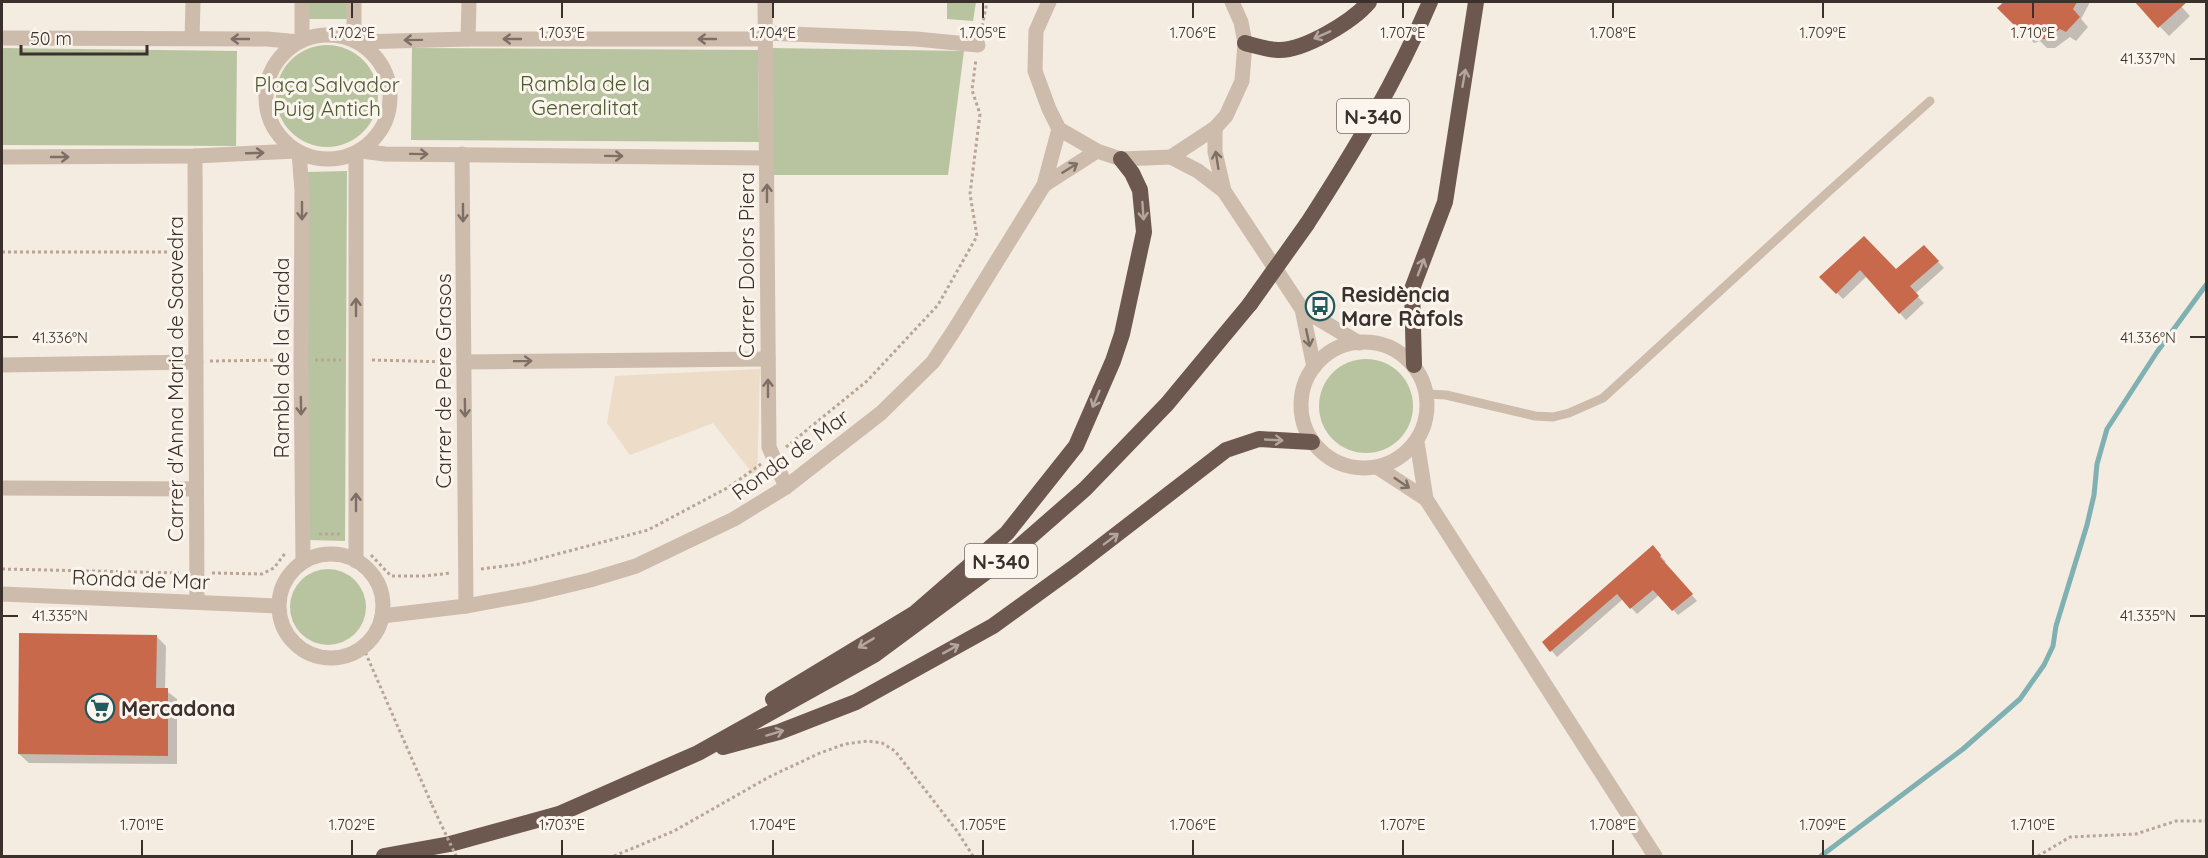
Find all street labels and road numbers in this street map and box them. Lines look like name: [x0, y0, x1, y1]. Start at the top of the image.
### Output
road number: N-340: [1337, 99, 1409, 133]
street label: Carrer Dolors Piera: [733, 172, 759, 358]
street label: Carrer d'Anna Maria de Saavedra: [162, 216, 188, 542]
street label: Rambla de la Girada: [268, 258, 294, 458]
street label: Carrer de Pere Grasos: [430, 273, 456, 489]
street label: Ronda de Mar: [726, 403, 854, 505]
road number: N-340: [965, 544, 1037, 578]
street label: Ronda de Mar: [71, 564, 211, 594]

